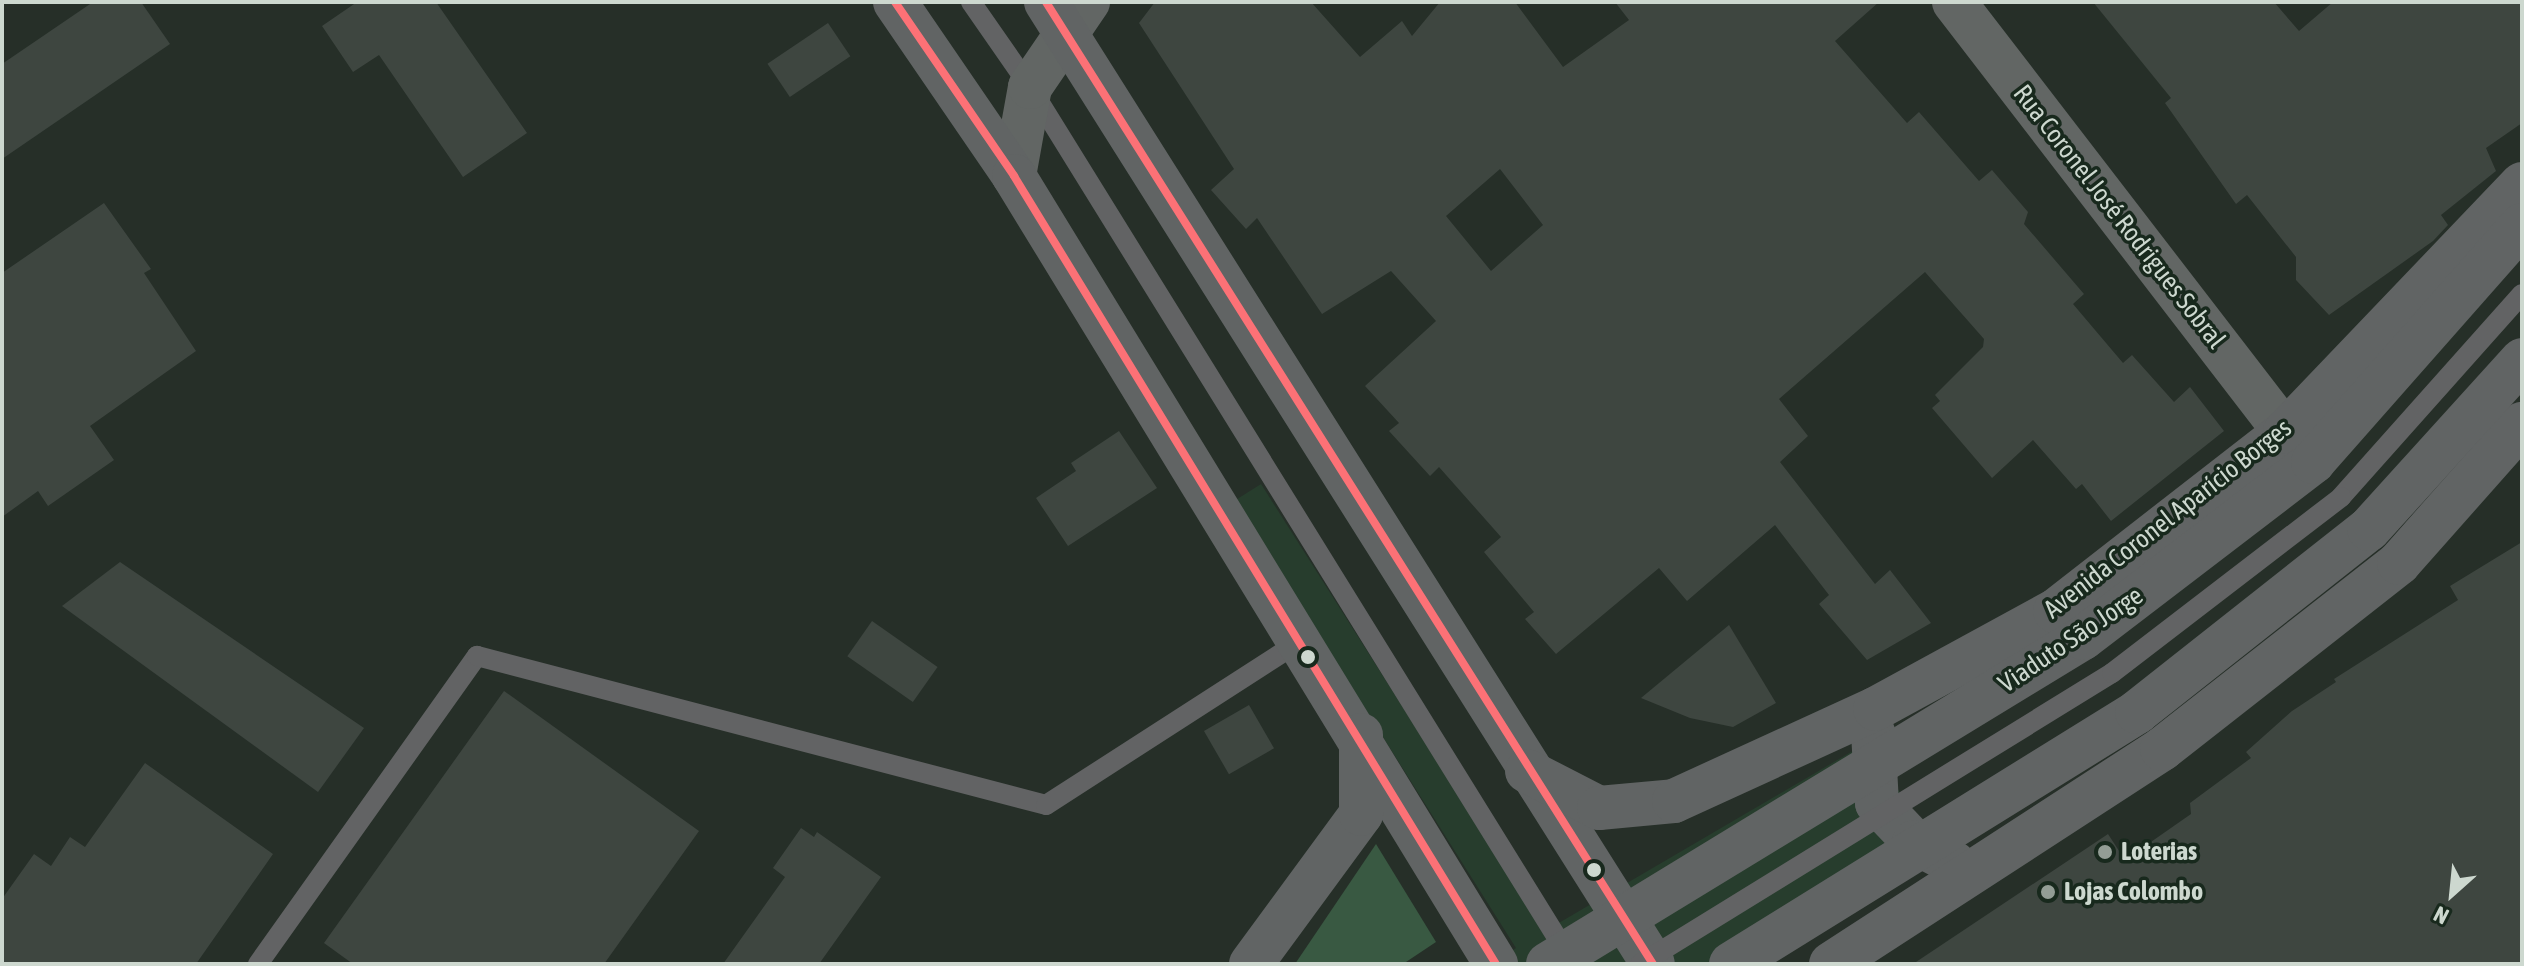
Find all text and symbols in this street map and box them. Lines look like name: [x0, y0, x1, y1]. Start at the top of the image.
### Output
street label: Rua Coronel José Rodrigues Sobral: [2006, 79, 2232, 355]
street label: Avenida Coronel Aparício Borges: [2038, 413, 2298, 625]
street label: Viaduto São Jorge: [1993, 580, 2149, 700]
unlabelled marker: [1300, 649, 1316, 665]
place label: Loterias: [2121, 836, 2197, 868]
marker: Loterias: [2096, 843, 2114, 861]
north arrow: [2412, 854, 2492, 934]
unlabelled marker: [1586, 862, 1602, 878]
place label: Lojas Colombo: [2064, 876, 2203, 908]
marker: Lojas Colombo: [2039, 883, 2057, 901]
text: N: [2429, 901, 2453, 930]

